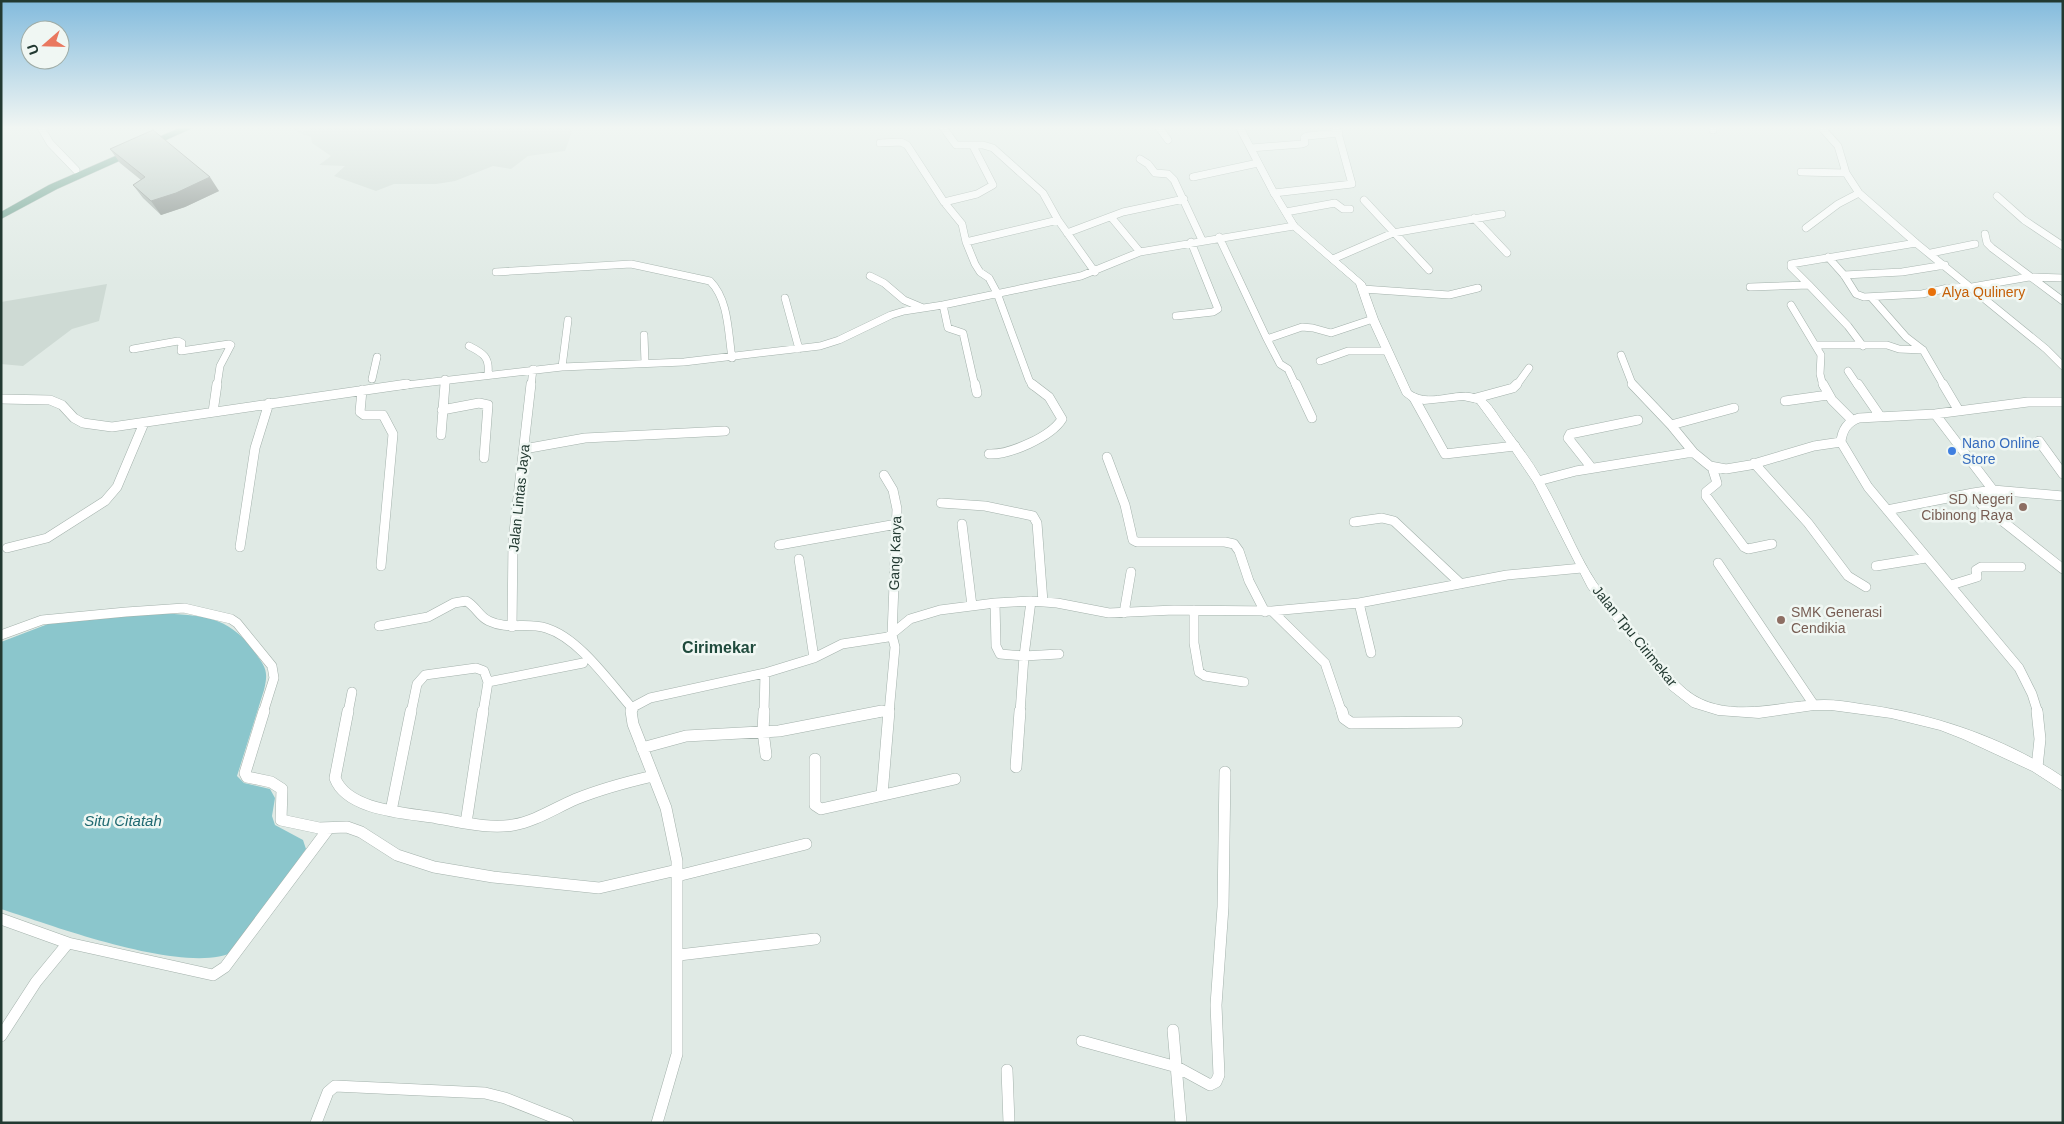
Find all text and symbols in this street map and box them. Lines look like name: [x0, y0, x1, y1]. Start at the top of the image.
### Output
north arrow: [20, 20, 70, 70]
text: U: [24, 42, 42, 57]
place label: Alya Qulinery: [1942, 284, 2025, 300]
marker: Alya Qulinery: [1926, 286, 1938, 298]
place label: Nano Online Store: [1962, 435, 2040, 467]
street label: Jalan Lintas Jaya: [505, 443, 533, 553]
marker: Nano Online Store: [1946, 445, 1958, 457]
place label: SD Negeri Cibinong Raya: [1921, 491, 2013, 523]
marker: SD Negeri Cibinong Raya: [2017, 501, 2029, 513]
street label: Gang Karya: [886, 515, 904, 591]
street label: Jalan Tpu Cirimekar: [1589, 582, 1681, 690]
place label: SMK Generasi Cendikia: [1791, 604, 1882, 636]
marker: SMK Generasi Cendikia: [1775, 614, 1787, 626]
district label: Cirimekar: [682, 639, 756, 656]
water label: Situ Citatah: [84, 812, 162, 829]

